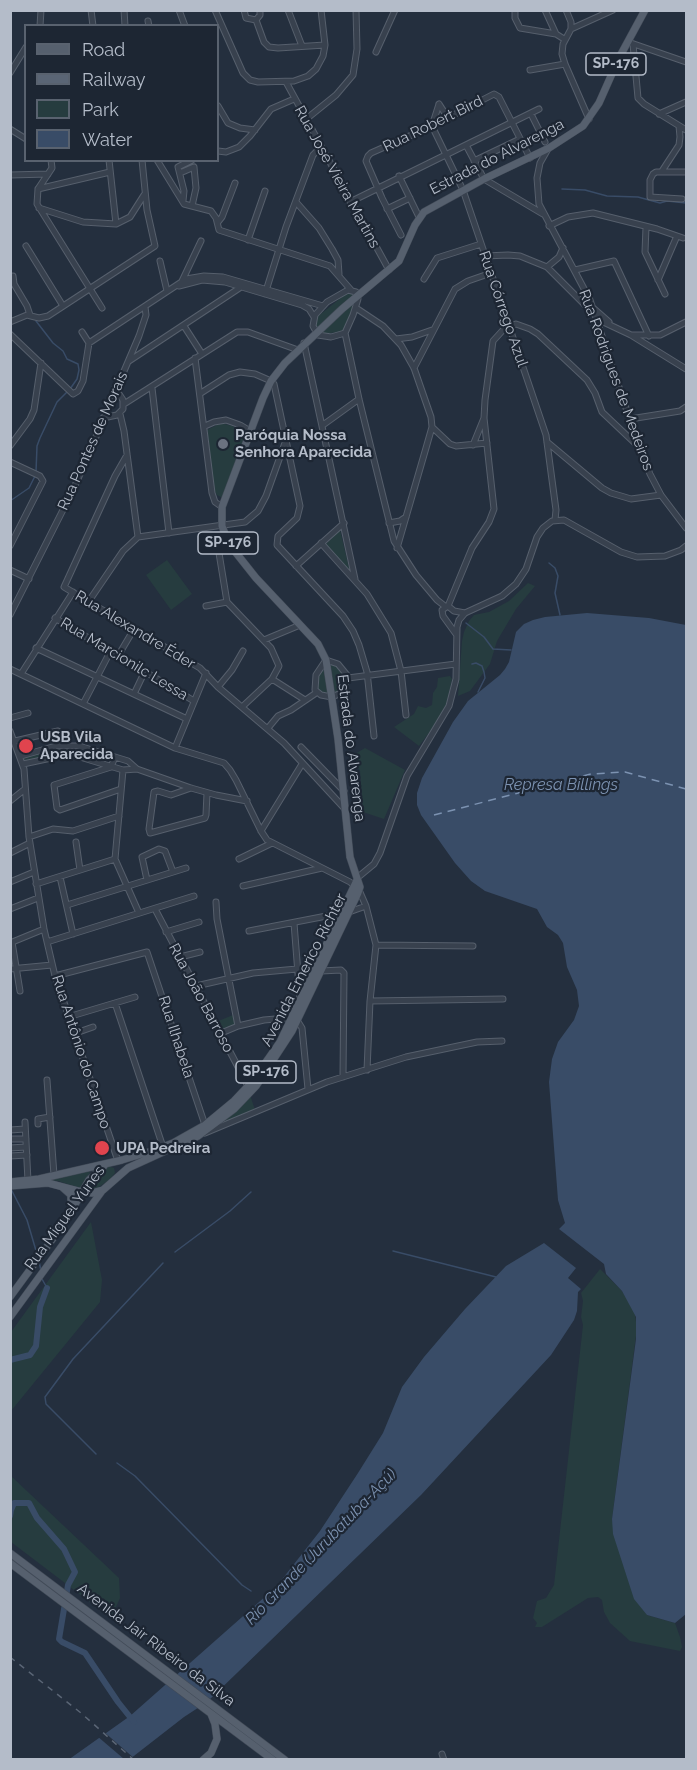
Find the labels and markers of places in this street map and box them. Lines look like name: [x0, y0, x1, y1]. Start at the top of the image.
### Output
place label: Paróquia Nossa Senhora Aparecida: [235, 426, 372, 461]
marker: Paróquia Nossa Senhora Aparecida: [216, 437, 230, 451]
place label: USB Vila Aparecida: [40, 728, 113, 763]
marker: USB Vila Aparecida: [17, 737, 35, 755]
marker: UPA Pedreira: [93, 1139, 111, 1157]
place label: UPA Pedreira: [116, 1139, 210, 1157]

